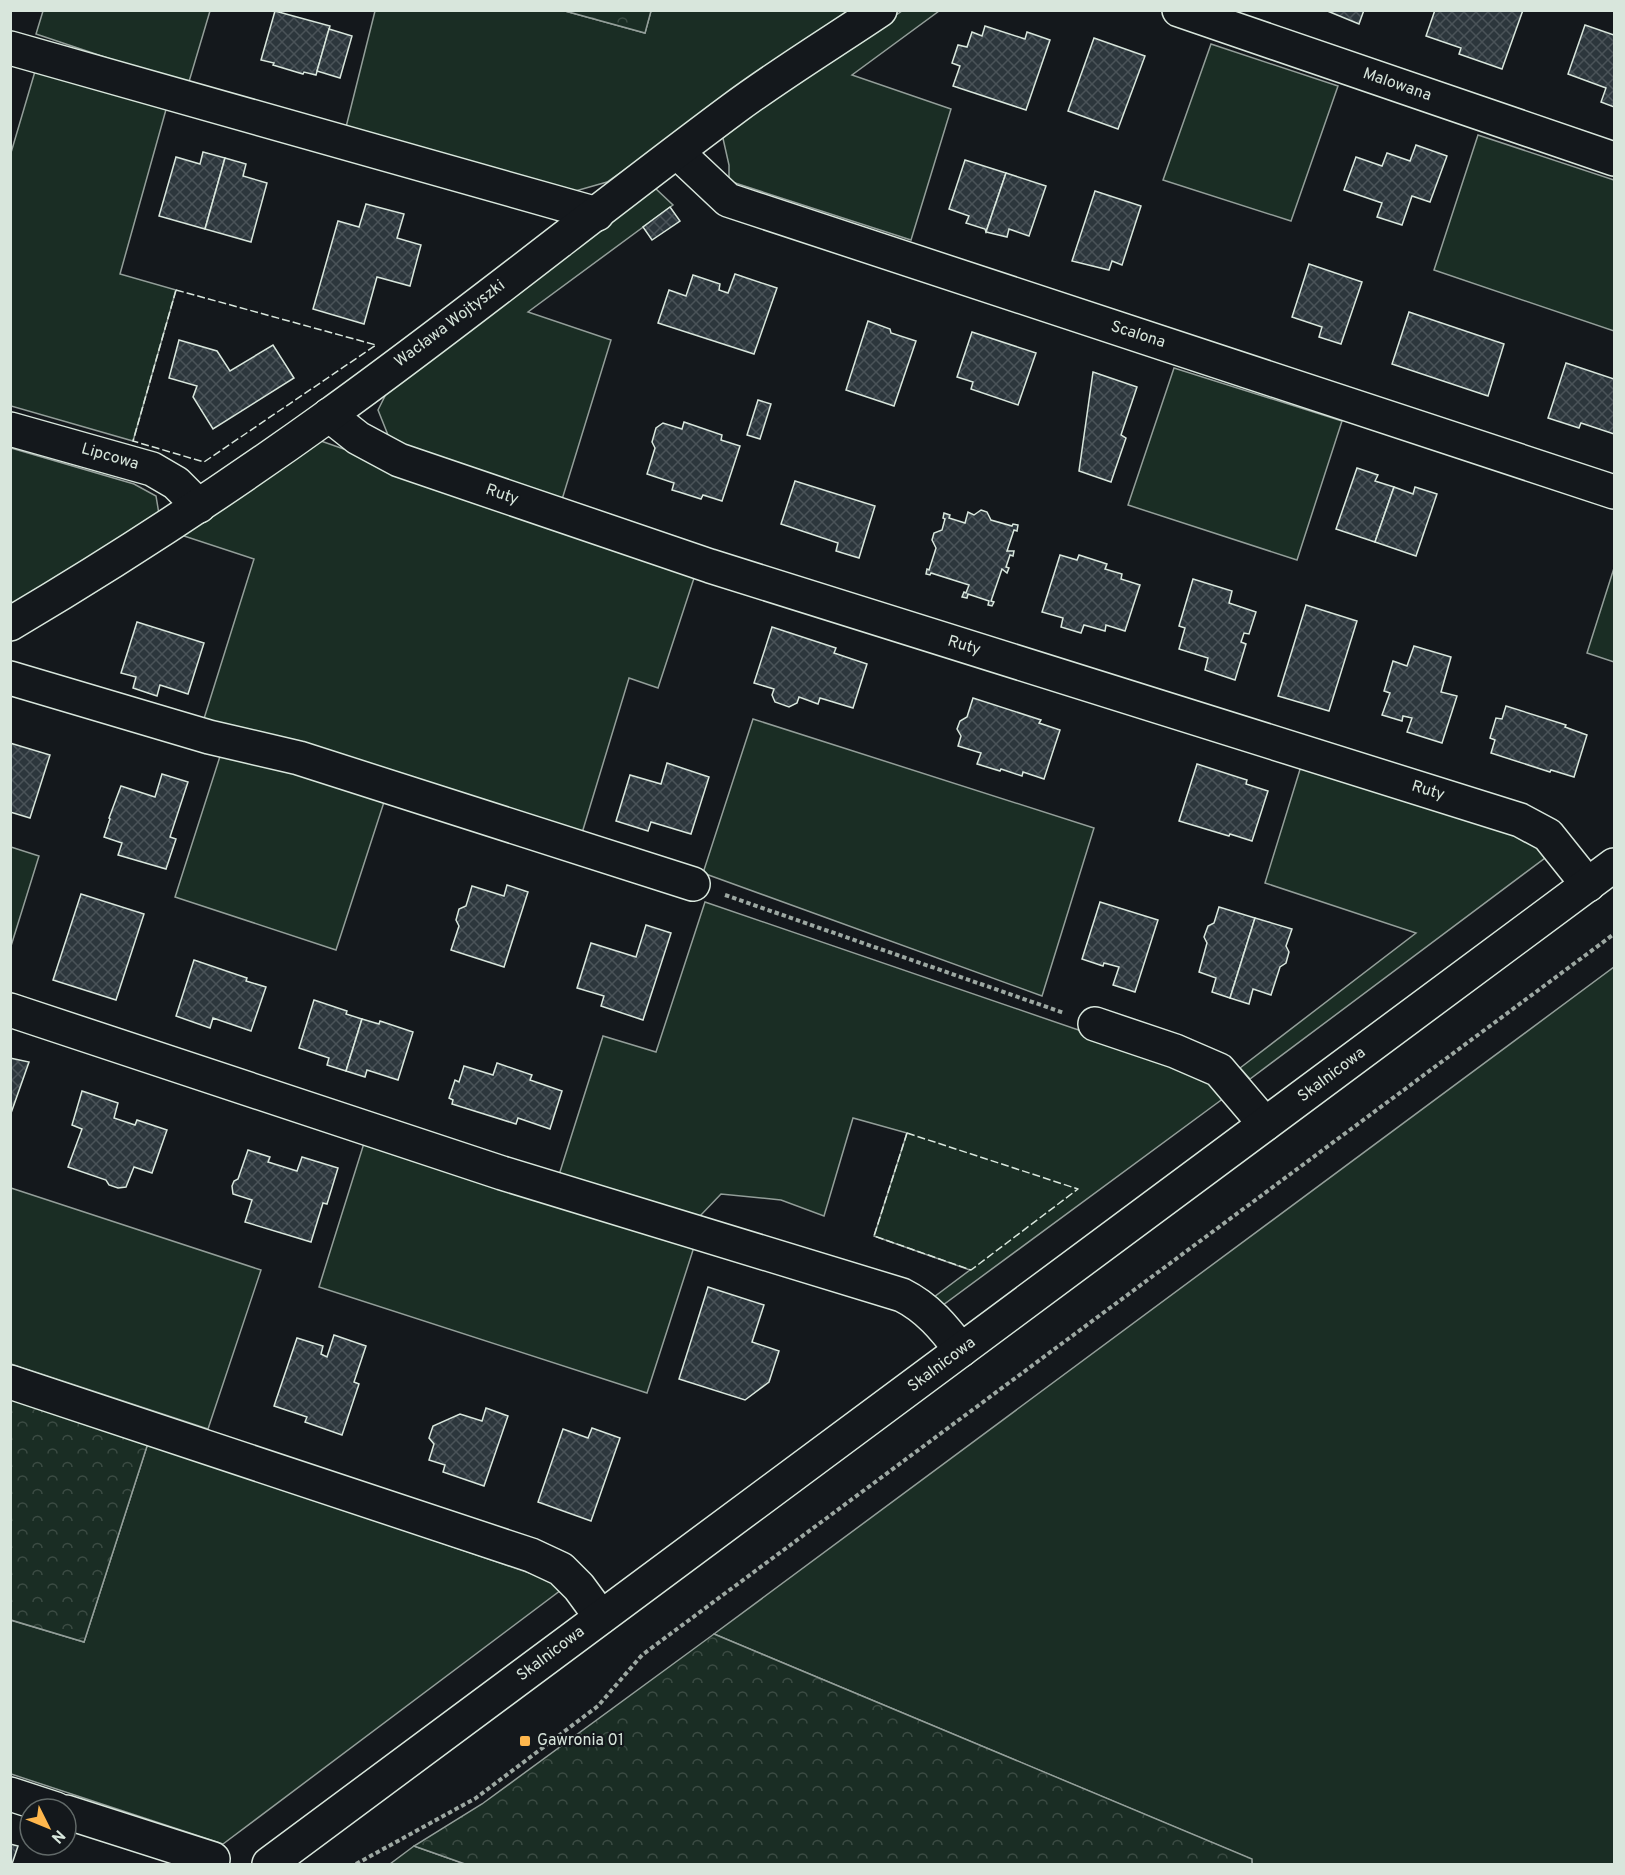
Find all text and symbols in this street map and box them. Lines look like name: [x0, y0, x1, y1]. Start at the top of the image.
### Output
street label: Malowana: [1360, 64, 1434, 106]
street label: Wacława Wojtyszki: [391, 276, 509, 372]
street label: Scalona: [1108, 317, 1168, 353]
street label: Lipcowa: [79, 439, 141, 475]
street label: Ruty: [483, 480, 521, 510]
street label: Ruty: [945, 632, 983, 660]
street label: Ruty: [1409, 777, 1447, 805]
street label: Skalnicowa: [1294, 1043, 1370, 1107]
street label: Skalnicowa: [904, 1333, 980, 1397]
street label: Skalnicowa: [513, 1622, 589, 1686]
place label: Gawronia 01: [537, 1731, 624, 1751]
marker: Gawronia 01: [518, 1734, 532, 1748]
north arrow: [18, 1797, 78, 1857]
text: N: [46, 1825, 69, 1847]

